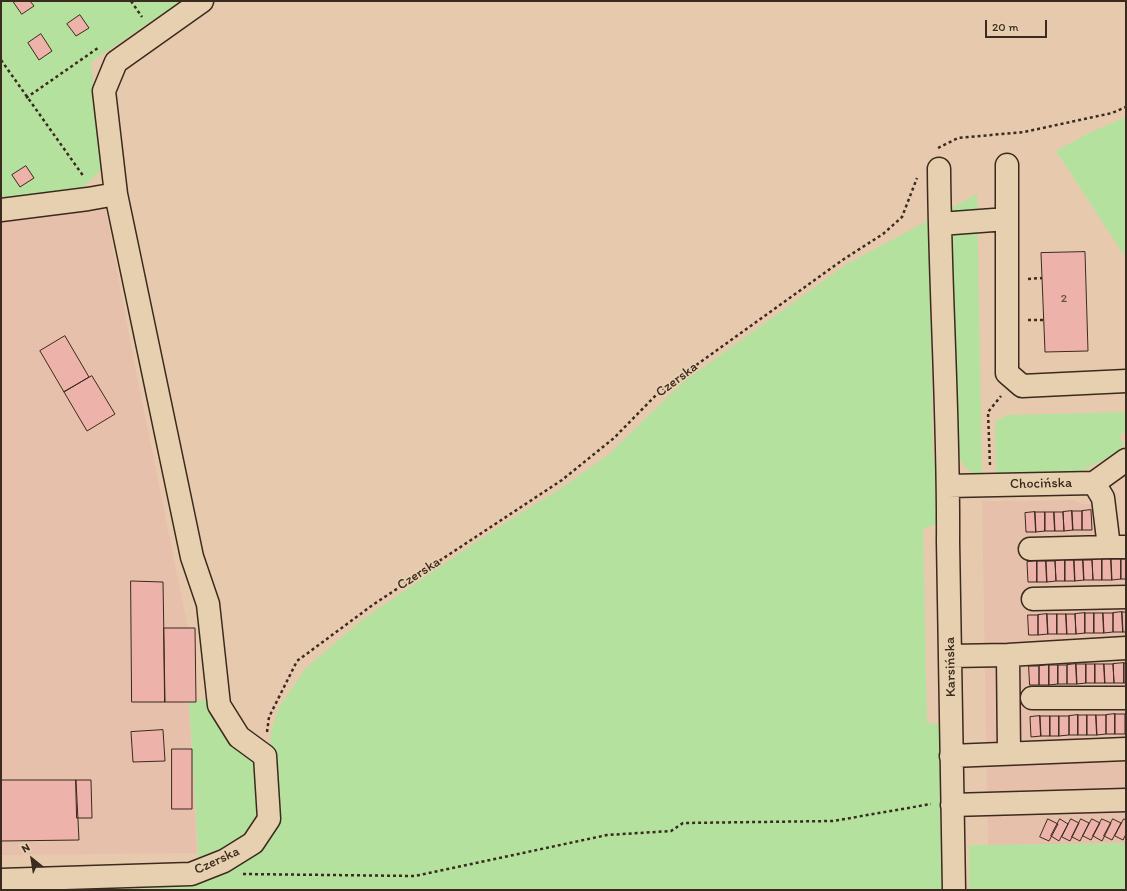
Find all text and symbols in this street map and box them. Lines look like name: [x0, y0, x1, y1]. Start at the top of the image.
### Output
scale bar: [987, 12, 1049, 38]
text: 20 m: [992, 20, 1019, 34]
house number: 2: [1061, 292, 1067, 306]
street label: Czerska: [653, 359, 701, 401]
street label: Chocińska: [1010, 475, 1072, 493]
street label: Czerska: [394, 554, 444, 594]
street label: Karsińska: [942, 637, 960, 697]
north arrow: [12, 839, 52, 879]
text: N: [19, 841, 32, 856]
street label: Czerska: [192, 843, 242, 879]

